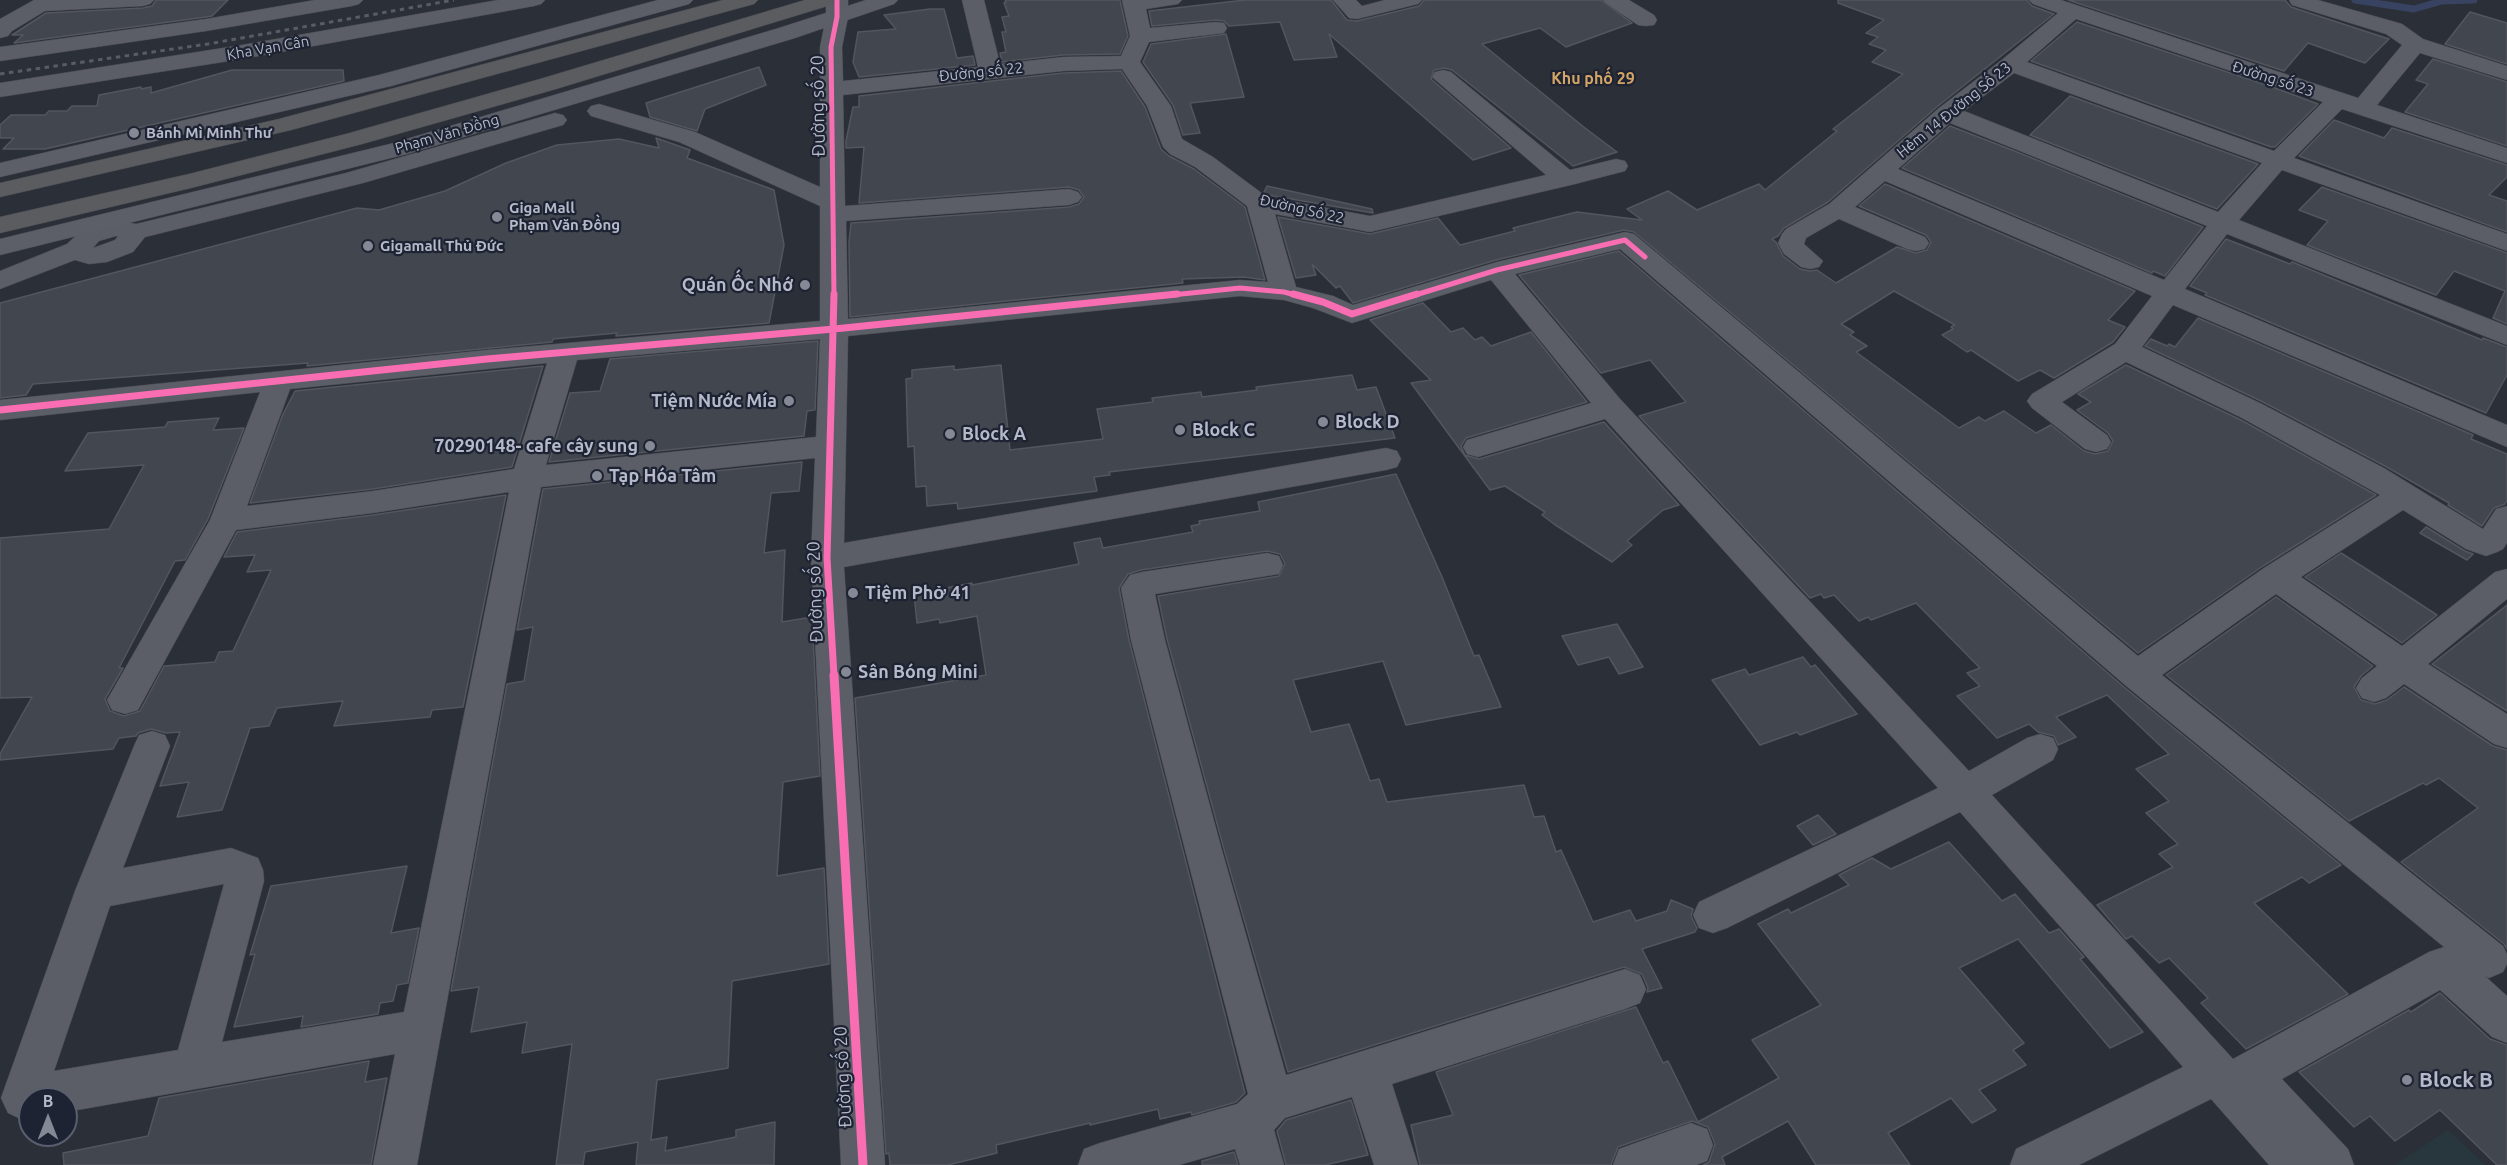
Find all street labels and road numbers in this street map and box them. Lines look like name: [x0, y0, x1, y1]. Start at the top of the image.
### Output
street label: Kha Vạn Cân: [225, 32, 311, 64]
street label: Đường số 20: [806, 55, 830, 157]
street label: Đường số 23: [2230, 57, 2316, 101]
street label: Hẻm 14 Đường Số 23: [1893, 58, 2015, 162]
street label: Đường số 22: [938, 59, 1024, 85]
street label: Phạm Văn Đồng: [393, 111, 501, 157]
street label: Đường Số 22: [1258, 191, 1346, 227]
street label: Đường số 20: [802, 541, 828, 643]
street label: Đường số 20: [830, 1026, 856, 1128]

